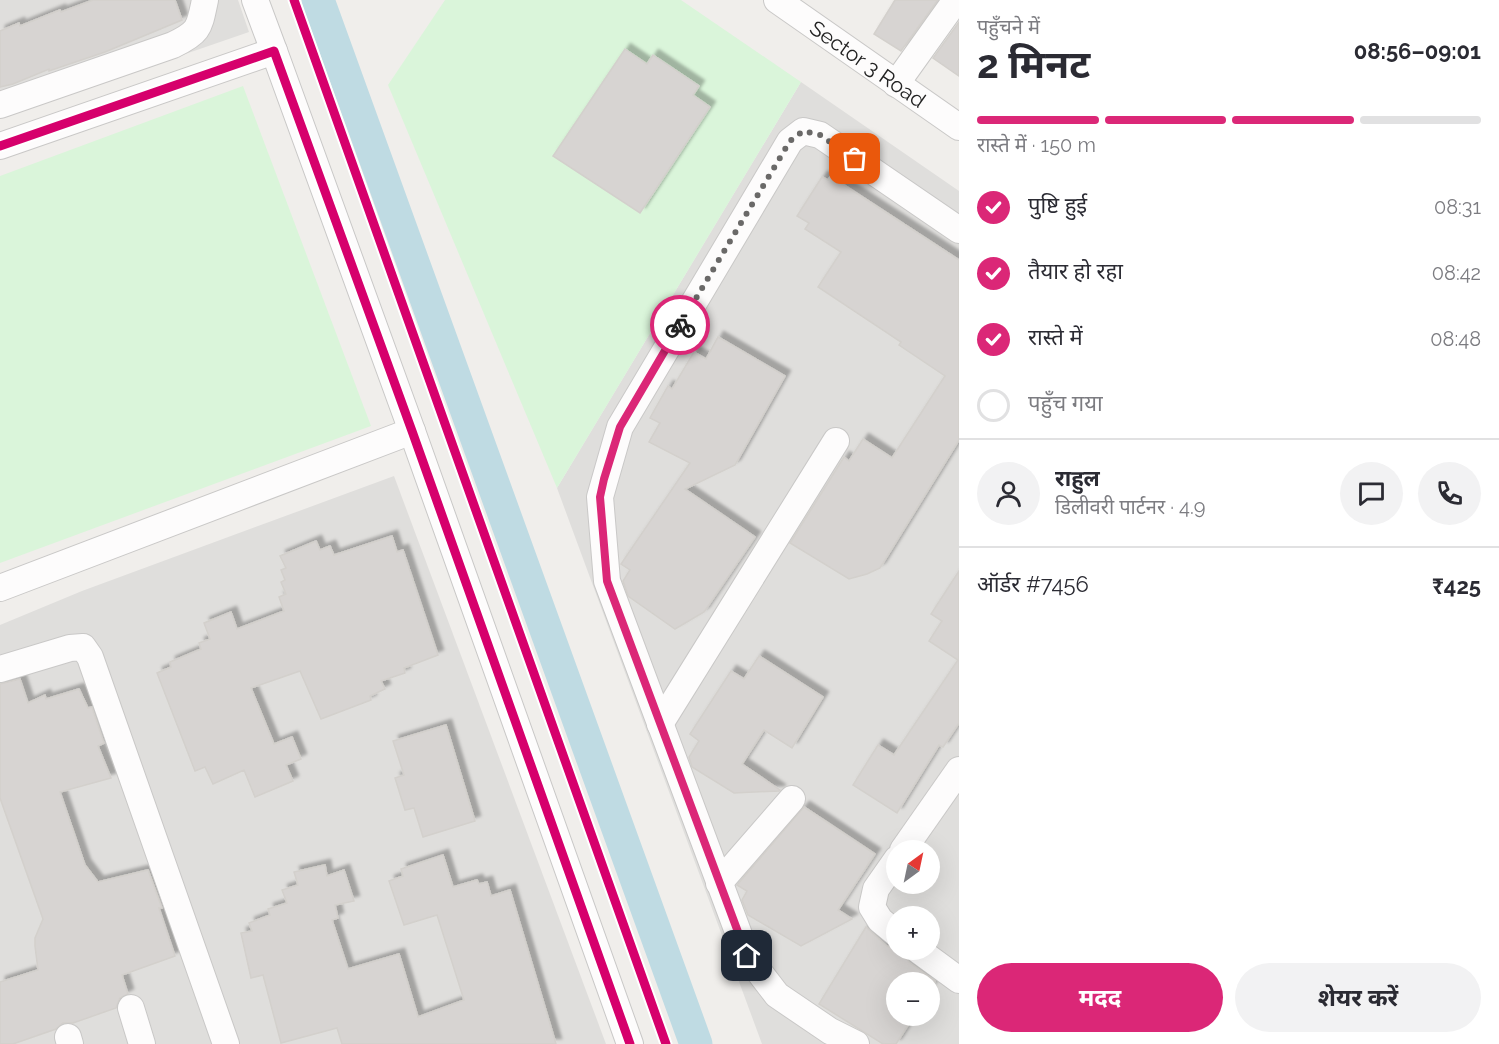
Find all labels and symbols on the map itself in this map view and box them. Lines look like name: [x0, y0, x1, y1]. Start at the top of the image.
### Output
street label: Sector 3 Road: [805, 15, 931, 112]
pin: [829, 133, 880, 184]
courier: [650, 295, 710, 355]
north arrow: [886, 840, 940, 894]
pin: [721, 930, 772, 981]

